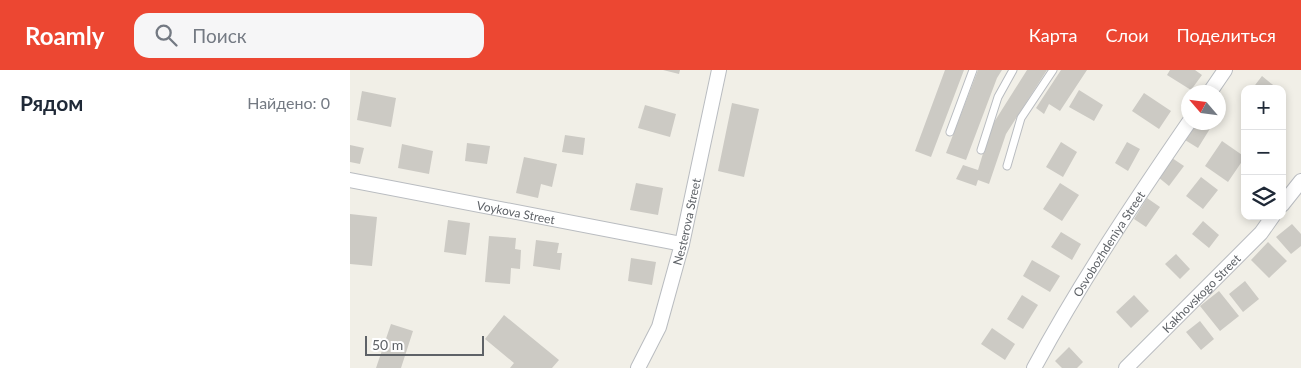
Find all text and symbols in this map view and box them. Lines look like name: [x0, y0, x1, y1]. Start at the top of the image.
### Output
search box: [134, 13, 484, 58]
text: Roamly: [25, 21, 104, 50]
icon: search: [152, 21, 180, 49]
text: Поиск: [192, 24, 247, 47]
text: Карта: [1029, 24, 1077, 46]
text: Слои: [1105, 24, 1149, 46]
text: Поделиться: [1177, 24, 1276, 46]
north arrow: [1181, 85, 1226, 130]
map controls: [1241, 85, 1286, 220]
button: +: [1241, 85, 1286, 130]
text: Рядом: [20, 90, 83, 115]
text: Найдено: 0: [247, 93, 330, 112]
button: −: [1241, 130, 1286, 175]
button: layers: [1241, 175, 1286, 220]
street label: Nesterova Street: [669, 176, 703, 267]
street label: Osvobozhdeniya Street: [1069, 187, 1148, 299]
street label: Voykova Street: [476, 197, 557, 227]
street label: Kakhovskogo Street: [1159, 250, 1244, 335]
scale bar: [365, 333, 484, 356]
text: 50 m: [372, 336, 403, 353]

